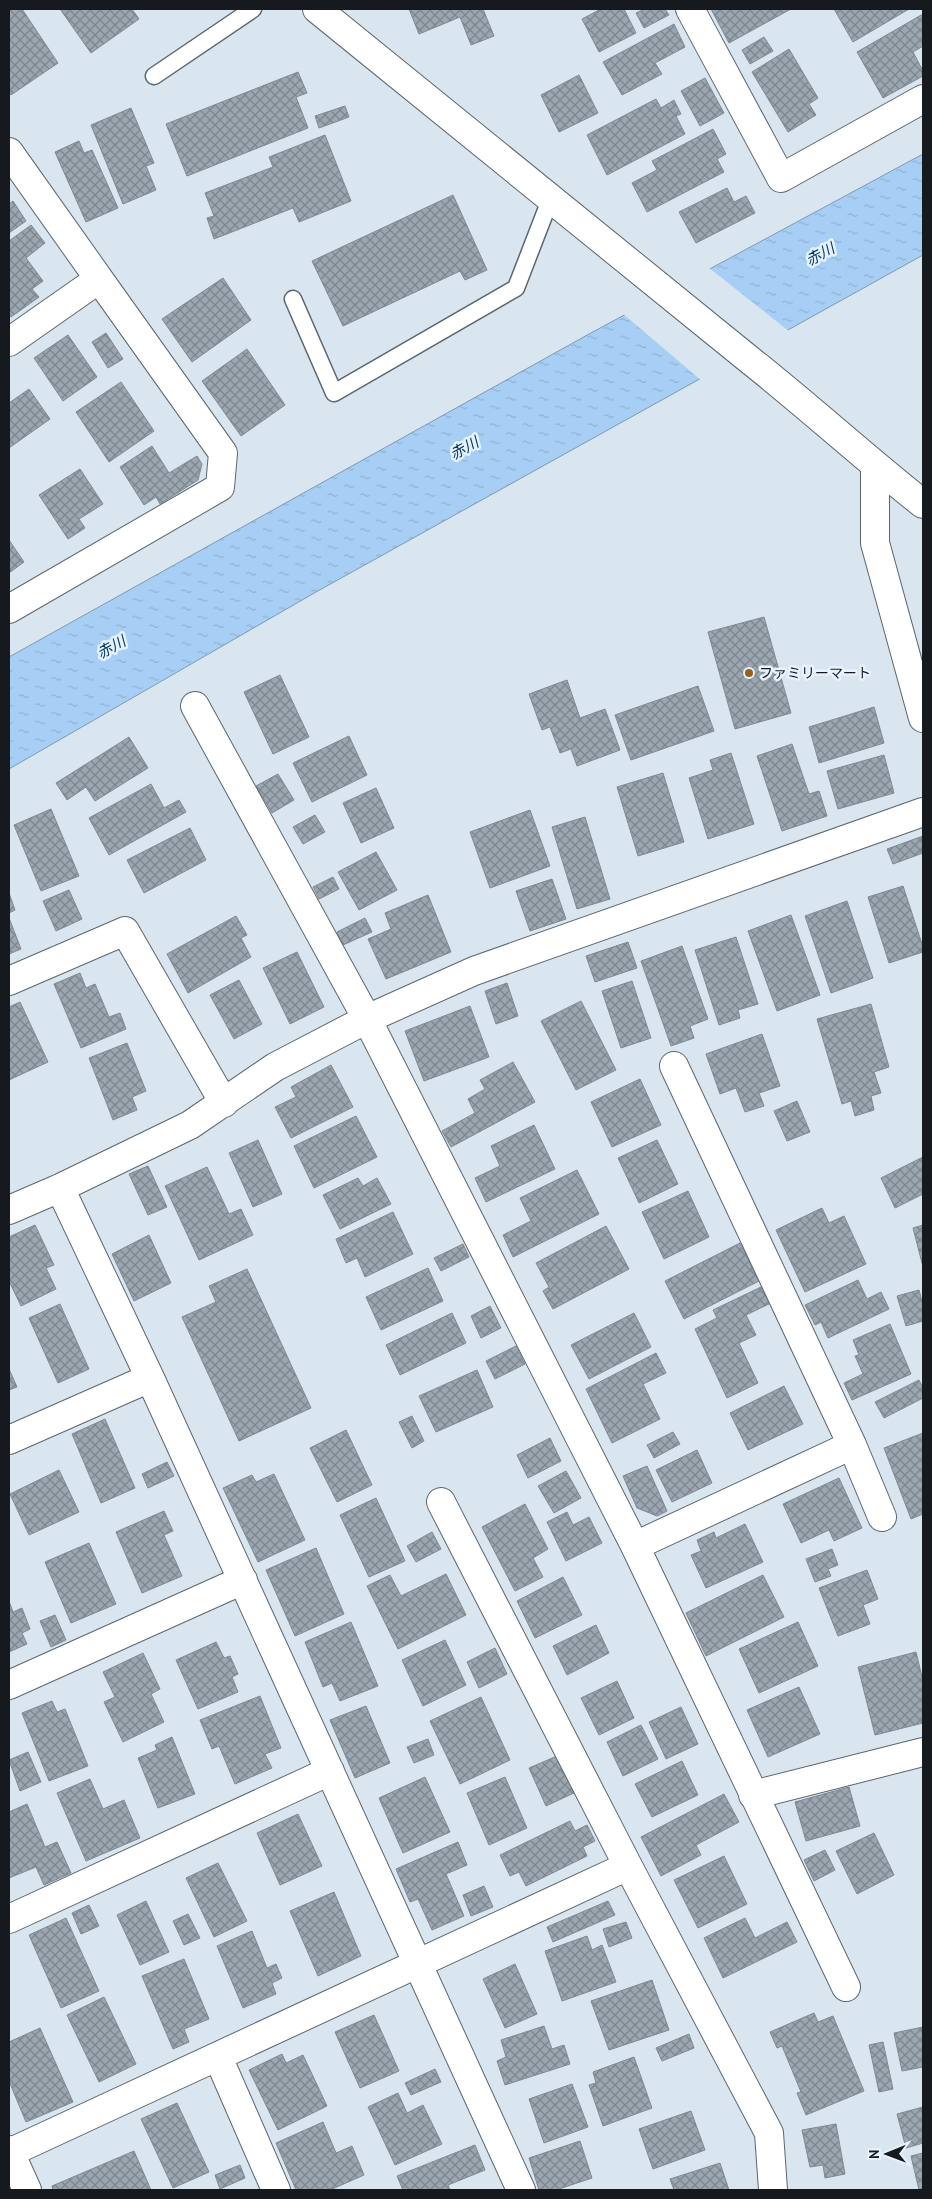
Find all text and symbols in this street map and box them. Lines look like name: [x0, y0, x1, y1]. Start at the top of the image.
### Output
water label: 赤川: [802, 238, 839, 269]
water label: 赤川: [446, 431, 483, 464]
water label: 赤川: [93, 630, 130, 663]
place label: ファミリーマート: [759, 664, 871, 682]
marker: ファミリーマート: [743, 667, 755, 679]
north arrow: [862, 2129, 912, 2179]
text: N: [865, 2149, 883, 2159]

